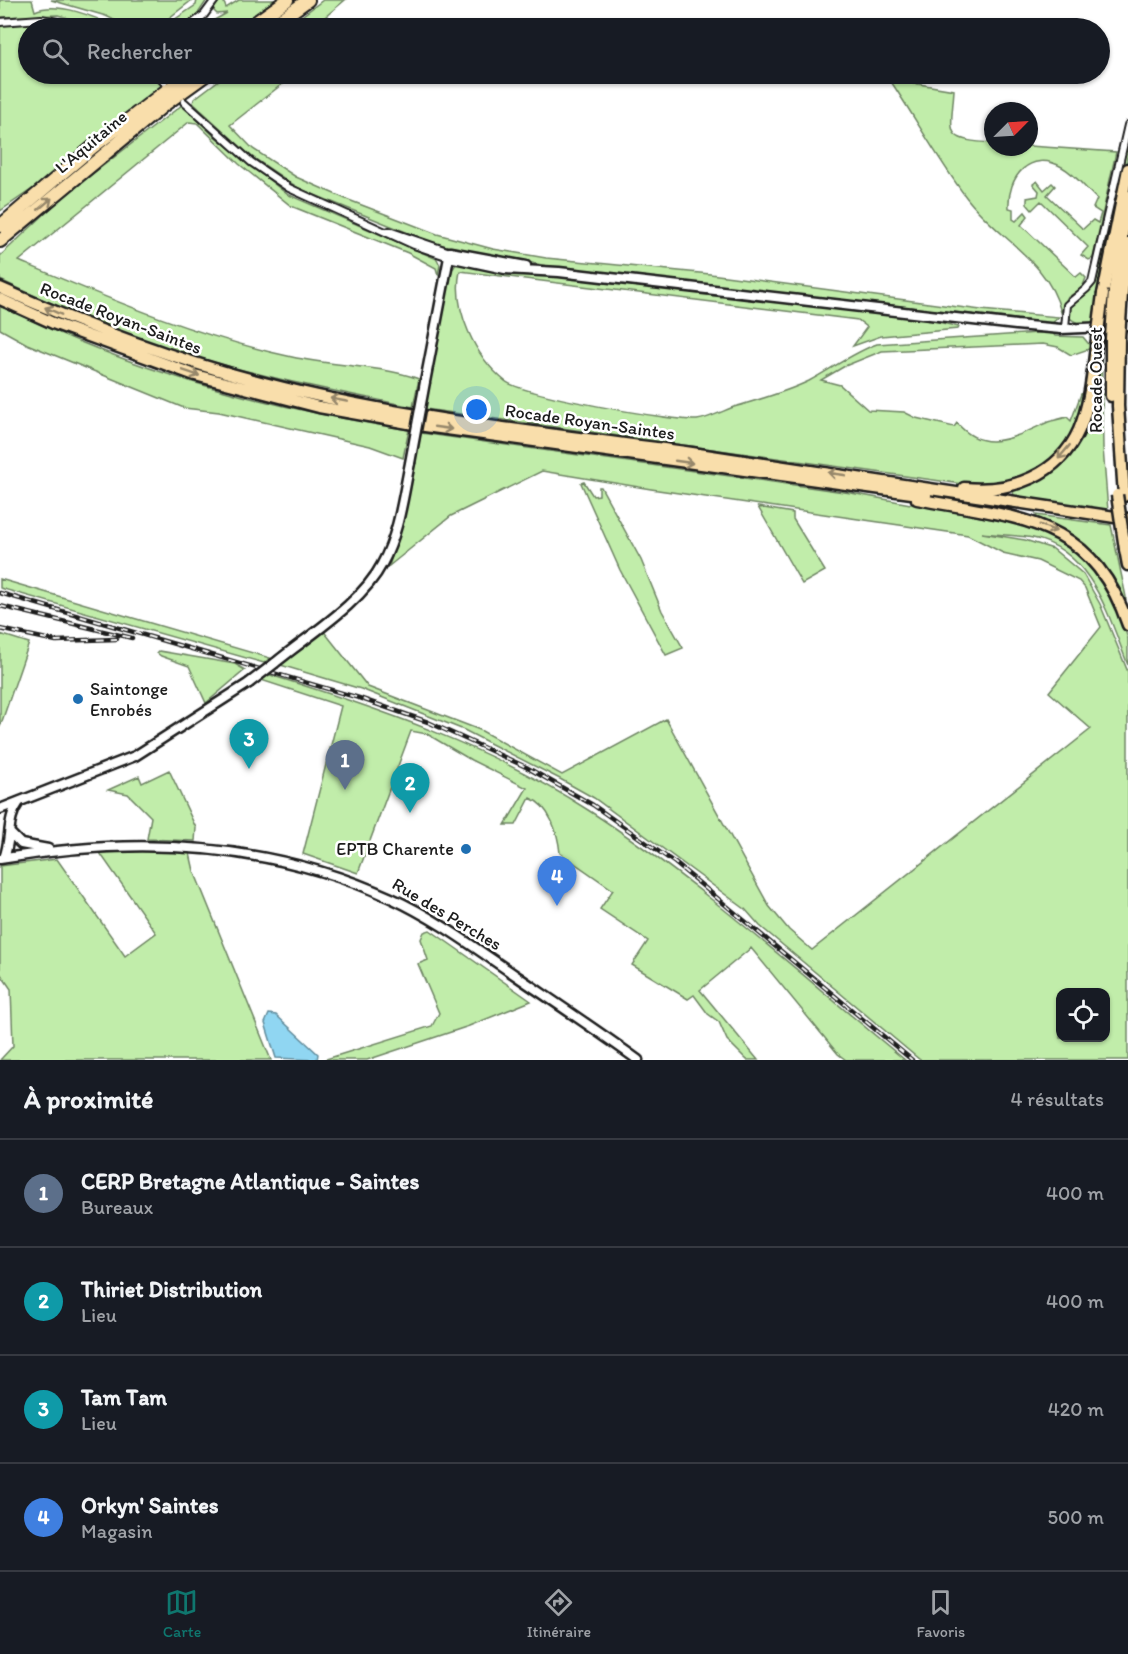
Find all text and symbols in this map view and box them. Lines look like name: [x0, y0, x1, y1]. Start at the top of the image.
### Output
search box: [18, 18, 1110, 84]
icon: search: [39, 35, 72, 68]
text: Rechercher: [87, 38, 192, 65]
north arrow: [984, 102, 1038, 156]
street label: L'Aquitaine: [51, 106, 131, 178]
one-way arrow: [37, 197, 52, 211]
street label: Rocade Royan-Saintes: [37, 277, 205, 359]
one-way arrow: [44, 305, 62, 317]
street label: Rocade Ouest: [1085, 327, 1107, 433]
one-way arrow: [181, 369, 200, 380]
one-way arrow: [329, 394, 349, 405]
your location: [462, 395, 491, 424]
street label: Rocade Royan-Saintes: [504, 399, 676, 445]
one-way arrow: [433, 423, 453, 434]
one-way arrow: [1058, 444, 1071, 460]
one-way arrow: [673, 457, 693, 468]
one-way arrow: [827, 468, 847, 479]
one-way arrow: [1038, 523, 1056, 534]
place label: Saintonge Enrobés: [90, 678, 168, 721]
marker: Saintonge Enrobés: [71, 692, 85, 706]
pin: 3: [230, 720, 268, 769]
pin: 1: [326, 740, 364, 790]
pin: 2: [390, 764, 430, 813]
place label: EPTB Charente: [336, 838, 454, 860]
marker: EPTB Charente: [459, 842, 473, 856]
pin: 4: [538, 856, 576, 906]
street label: Rue des Perches: [388, 873, 506, 955]
map controls: [1056, 988, 1110, 1042]
button: locate: [1056, 988, 1110, 1042]
text: À proximité: [24, 1083, 153, 1115]
text: 4 résultats: [1011, 1087, 1104, 1111]
text: CERP Bretagne Atlantique - Saintes: [81, 1168, 419, 1195]
text: 1: [39, 1181, 48, 1205]
text: 400 m: [1046, 1181, 1104, 1205]
text: Bureaux: [81, 1195, 153, 1219]
text: Thiriet Distribution: [81, 1276, 262, 1303]
text: 2: [38, 1289, 49, 1313]
text: 400 m: [1046, 1289, 1104, 1313]
text: Lieu: [81, 1303, 117, 1327]
text: Tam Tam: [81, 1384, 167, 1411]
text: 3: [38, 1397, 49, 1421]
text: 420 m: [1048, 1397, 1104, 1421]
text: Lieu: [81, 1411, 117, 1435]
text: Orkyn' Saintes: [81, 1492, 219, 1519]
text: 4: [37, 1505, 50, 1529]
text: 500 m: [1048, 1505, 1104, 1529]
text: Magasin: [81, 1519, 153, 1543]
tab: Carte: [163, 1586, 201, 1641]
tab: Itinéraire: [527, 1586, 591, 1641]
tab: Favoris: [917, 1586, 965, 1641]

